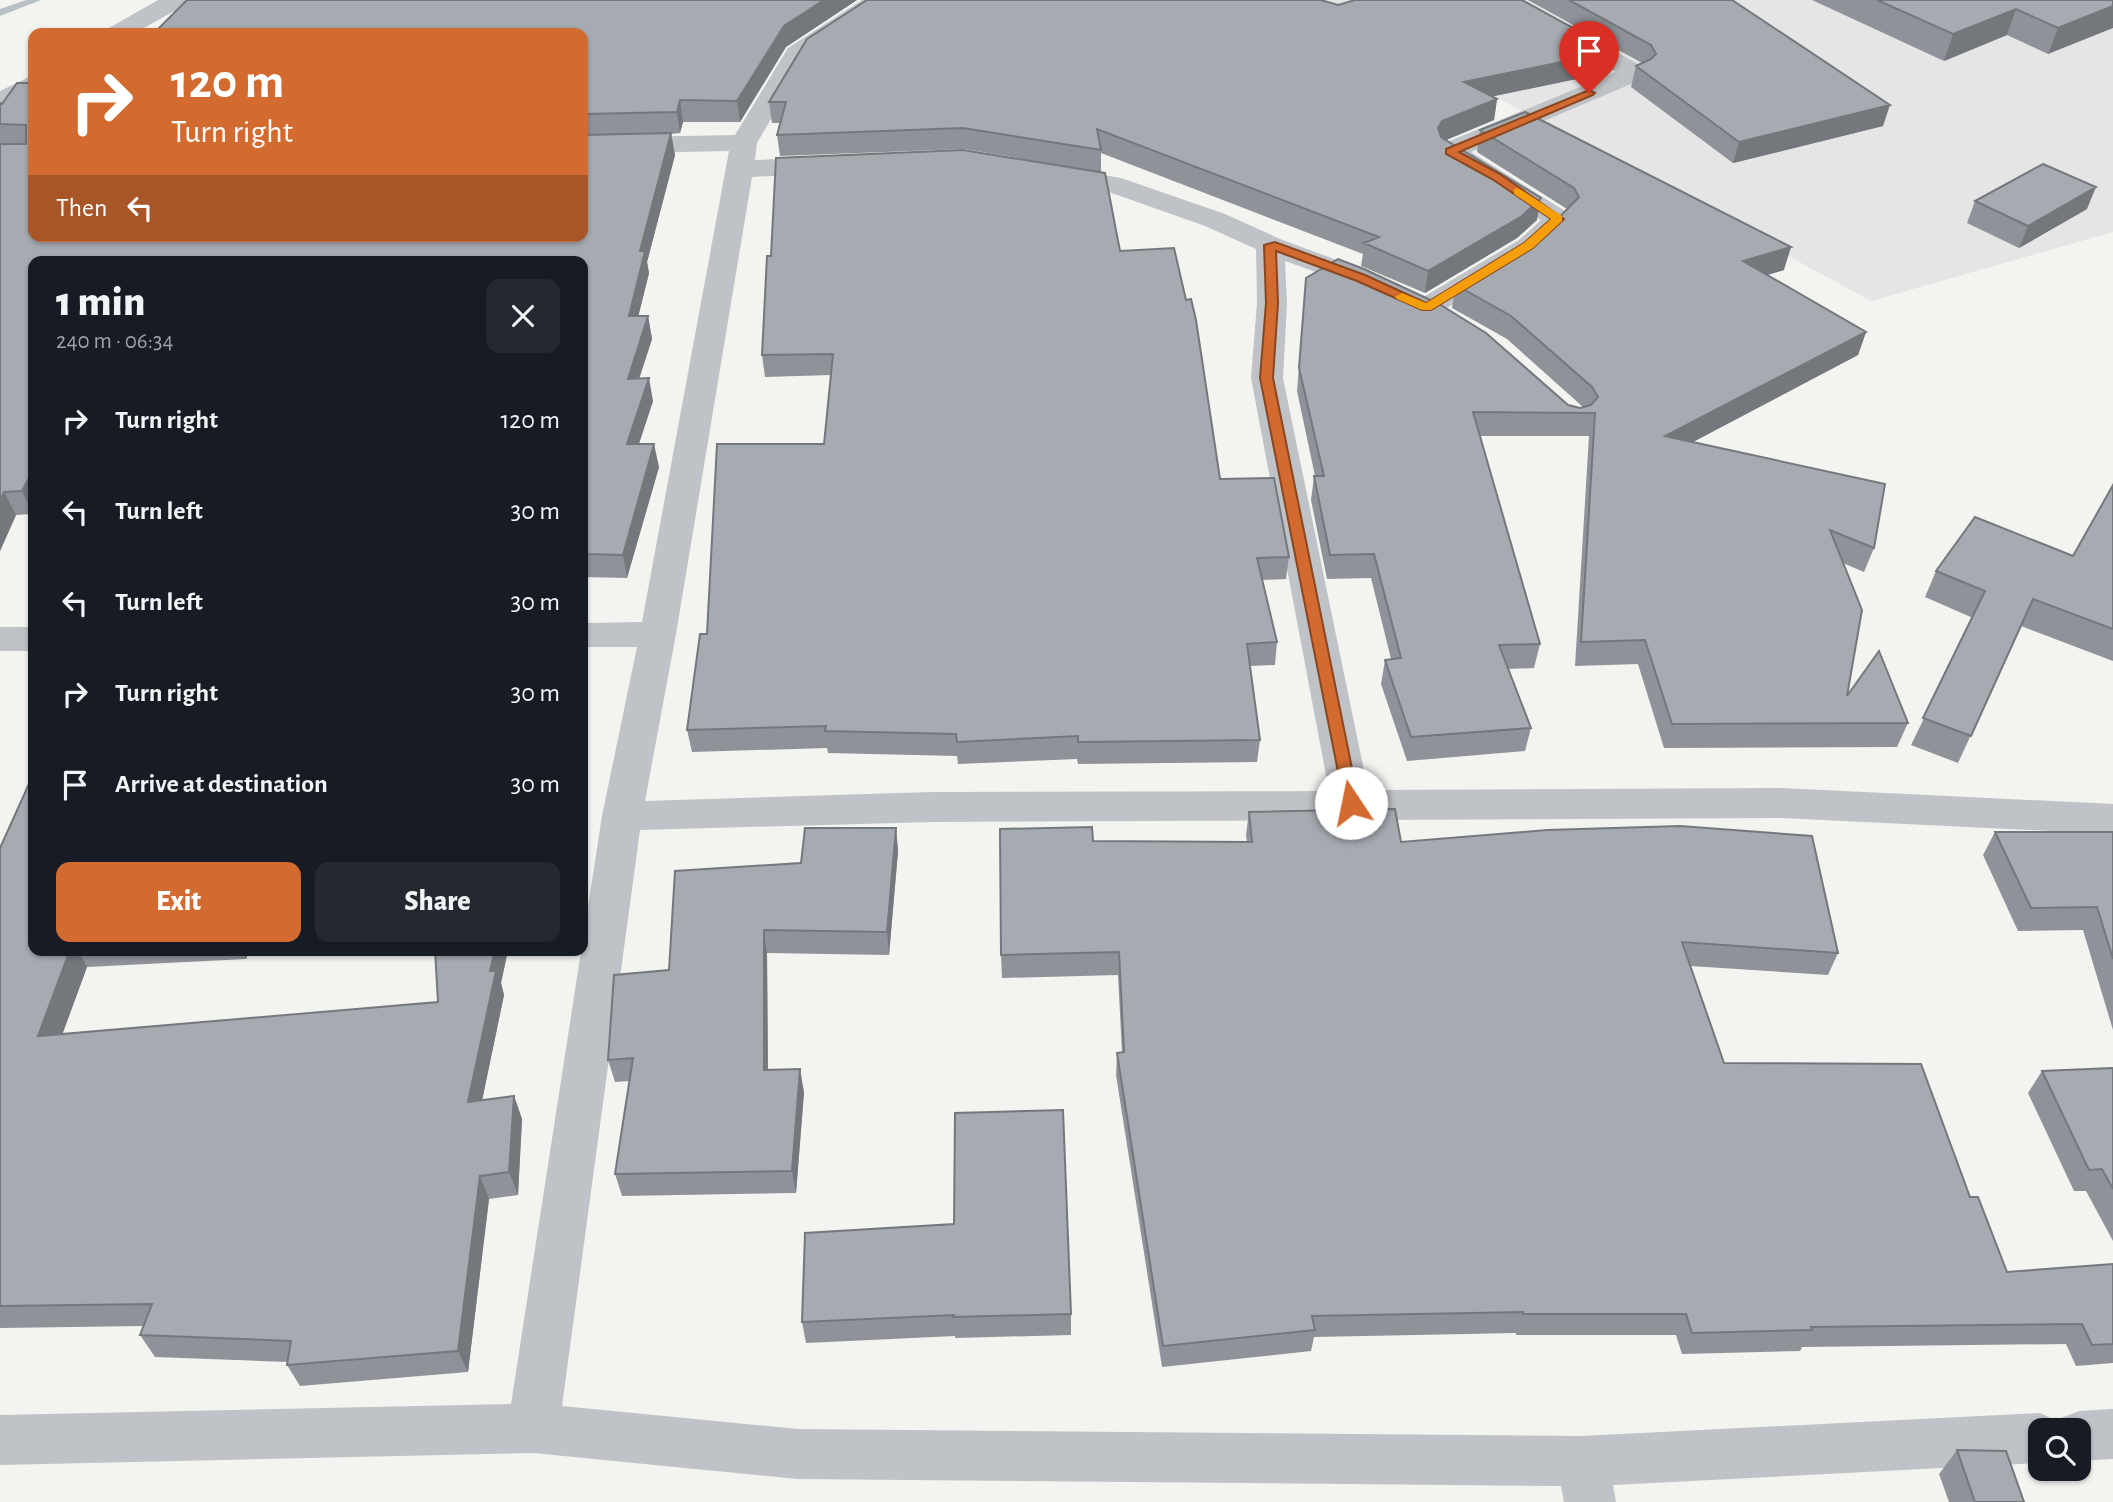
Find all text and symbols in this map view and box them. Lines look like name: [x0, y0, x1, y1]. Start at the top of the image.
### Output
pin: [1559, 21, 1619, 93]
icon: arrive: [1570, 32, 1608, 70]
icon: right: [56, 56, 147, 147]
text: 120 m: [171, 58, 284, 107]
text: Turn right: [171, 116, 293, 148]
icon: left: [121, 189, 159, 227]
text: Then: [56, 195, 107, 221]
button: close: [486, 279, 560, 353]
text: 1 min: [56, 281, 145, 323]
text: 240 m · 06:34: [56, 330, 173, 353]
icon: right: [56, 402, 94, 440]
text: Turn right: [115, 407, 218, 433]
text: 120 m: [500, 407, 560, 433]
icon: left: [56, 493, 94, 531]
text: Turn left: [115, 498, 203, 524]
text: 30 m: [510, 498, 560, 524]
icon: left: [56, 584, 94, 622]
text: Turn left: [115, 589, 203, 615]
text: 30 m: [510, 589, 560, 615]
icon: right: [56, 675, 94, 713]
text: Turn right: [115, 680, 218, 706]
text: 30 m: [510, 680, 560, 706]
icon: arrive: [56, 766, 94, 804]
position arrow: [1314, 766, 1388, 840]
text: Arrive at destination: [115, 771, 328, 797]
text: 30 m: [510, 771, 560, 797]
button: Exit: [56, 862, 301, 942]
button: Share: [315, 862, 560, 942]
map controls: [2028, 1418, 2091, 1481]
button: search: [2028, 1418, 2091, 1481]

